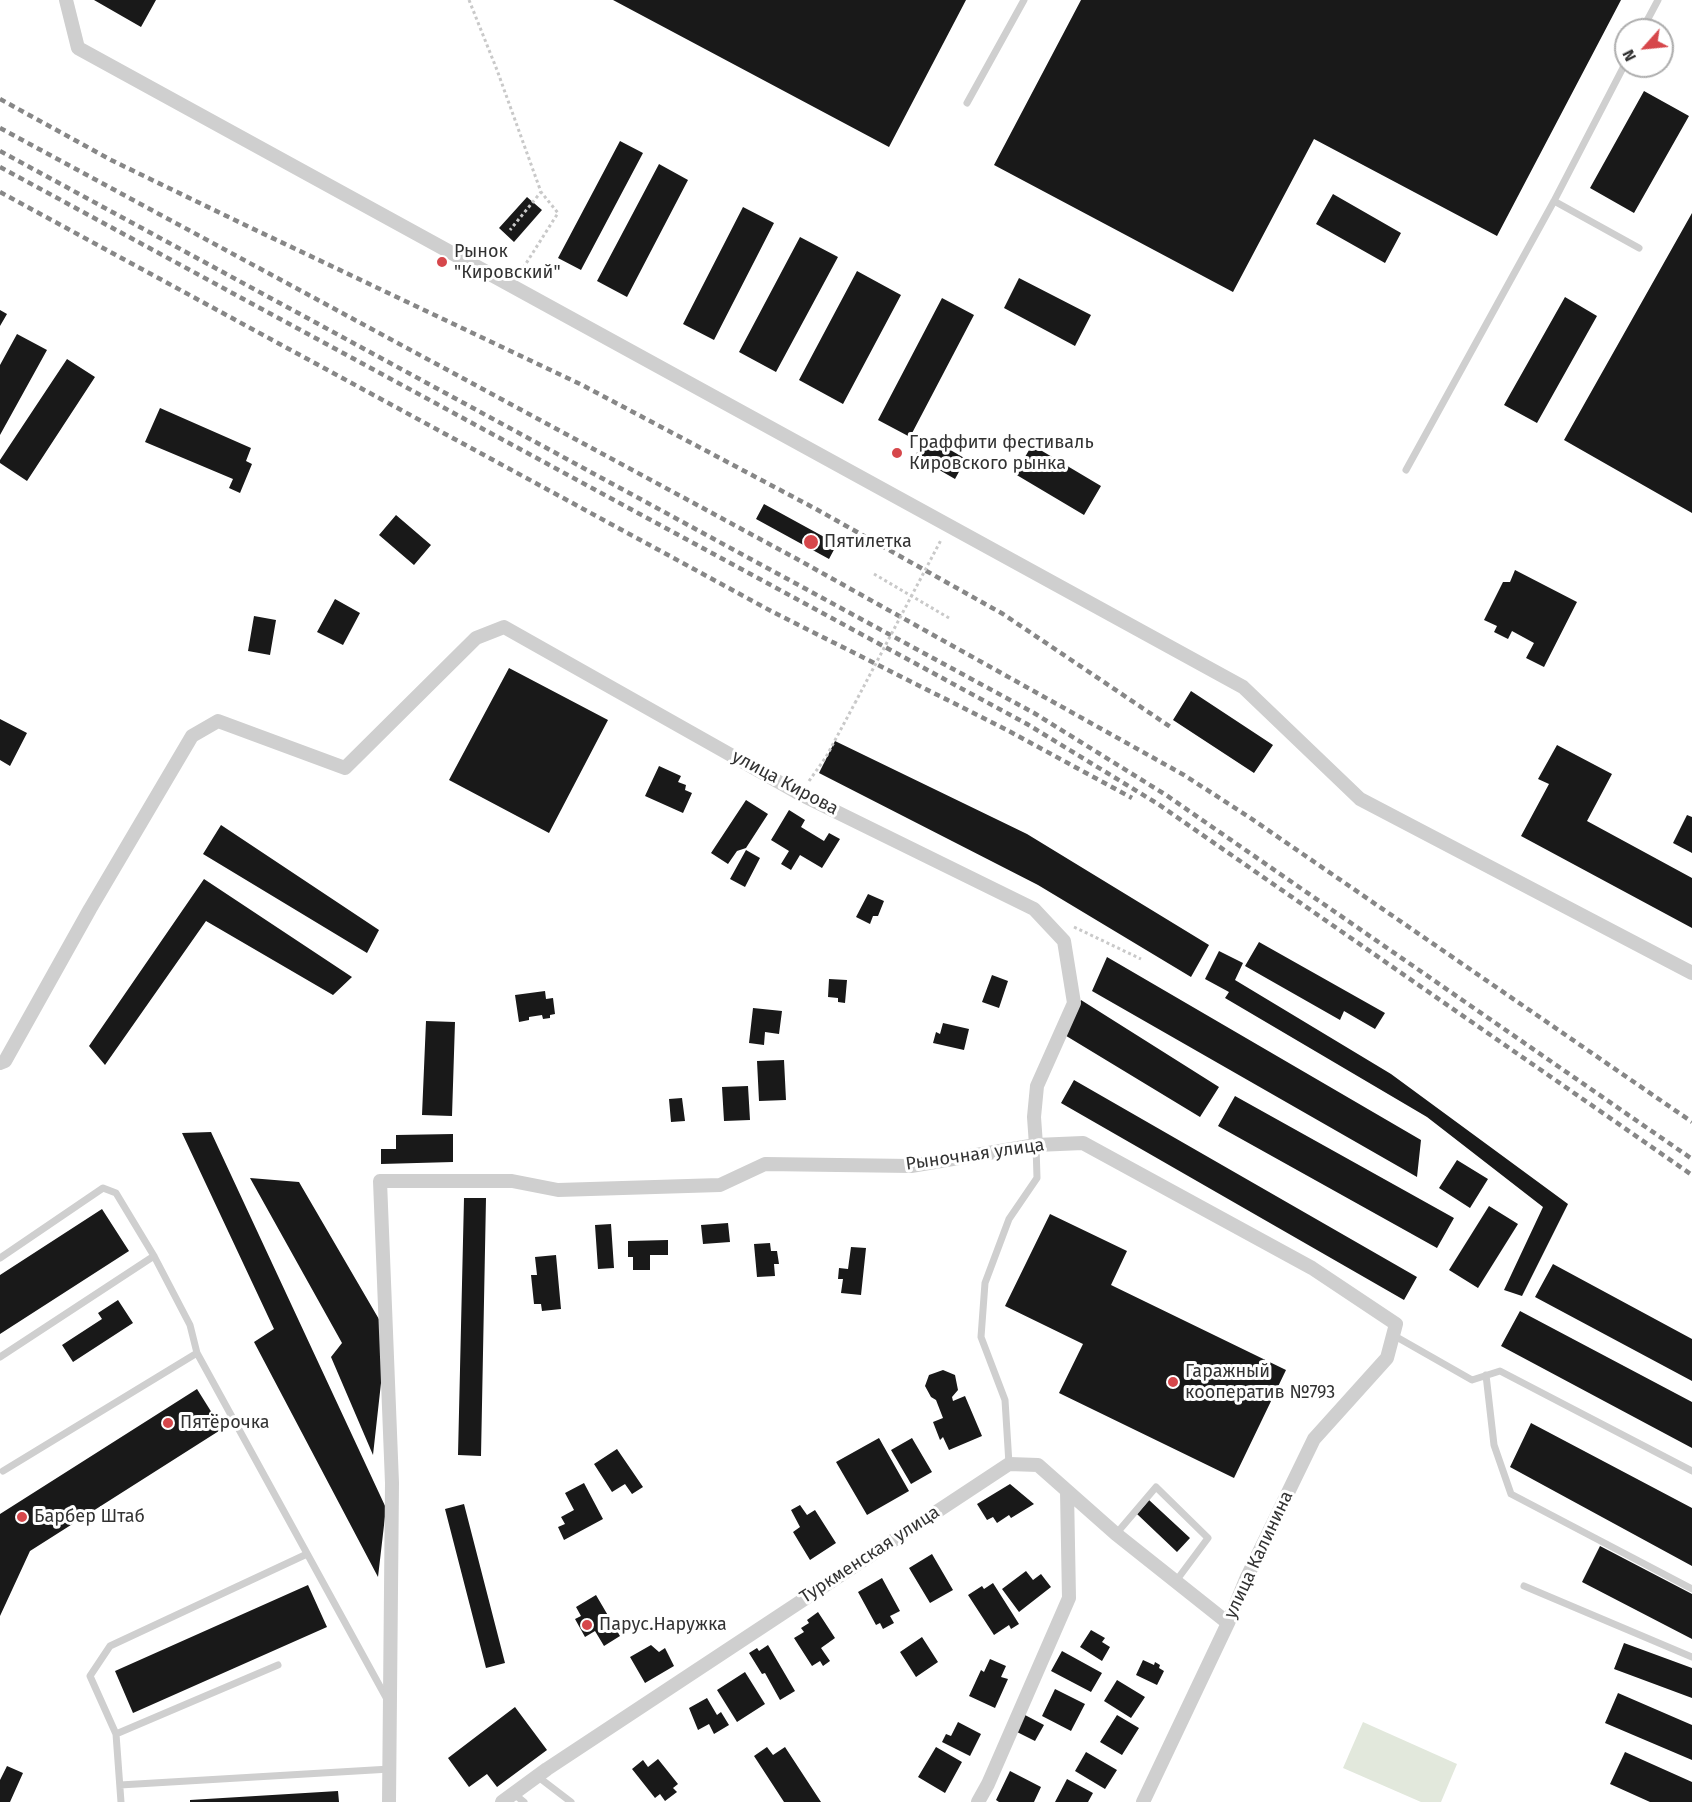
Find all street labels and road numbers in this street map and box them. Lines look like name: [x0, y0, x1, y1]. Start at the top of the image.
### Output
street label: улица Кирова: [728, 746, 842, 820]
street label: Рыночная улица: [904, 1135, 1046, 1175]
street label: улица Калинина: [1220, 1488, 1298, 1622]
street label: Туркменская улица: [796, 1502, 944, 1608]

